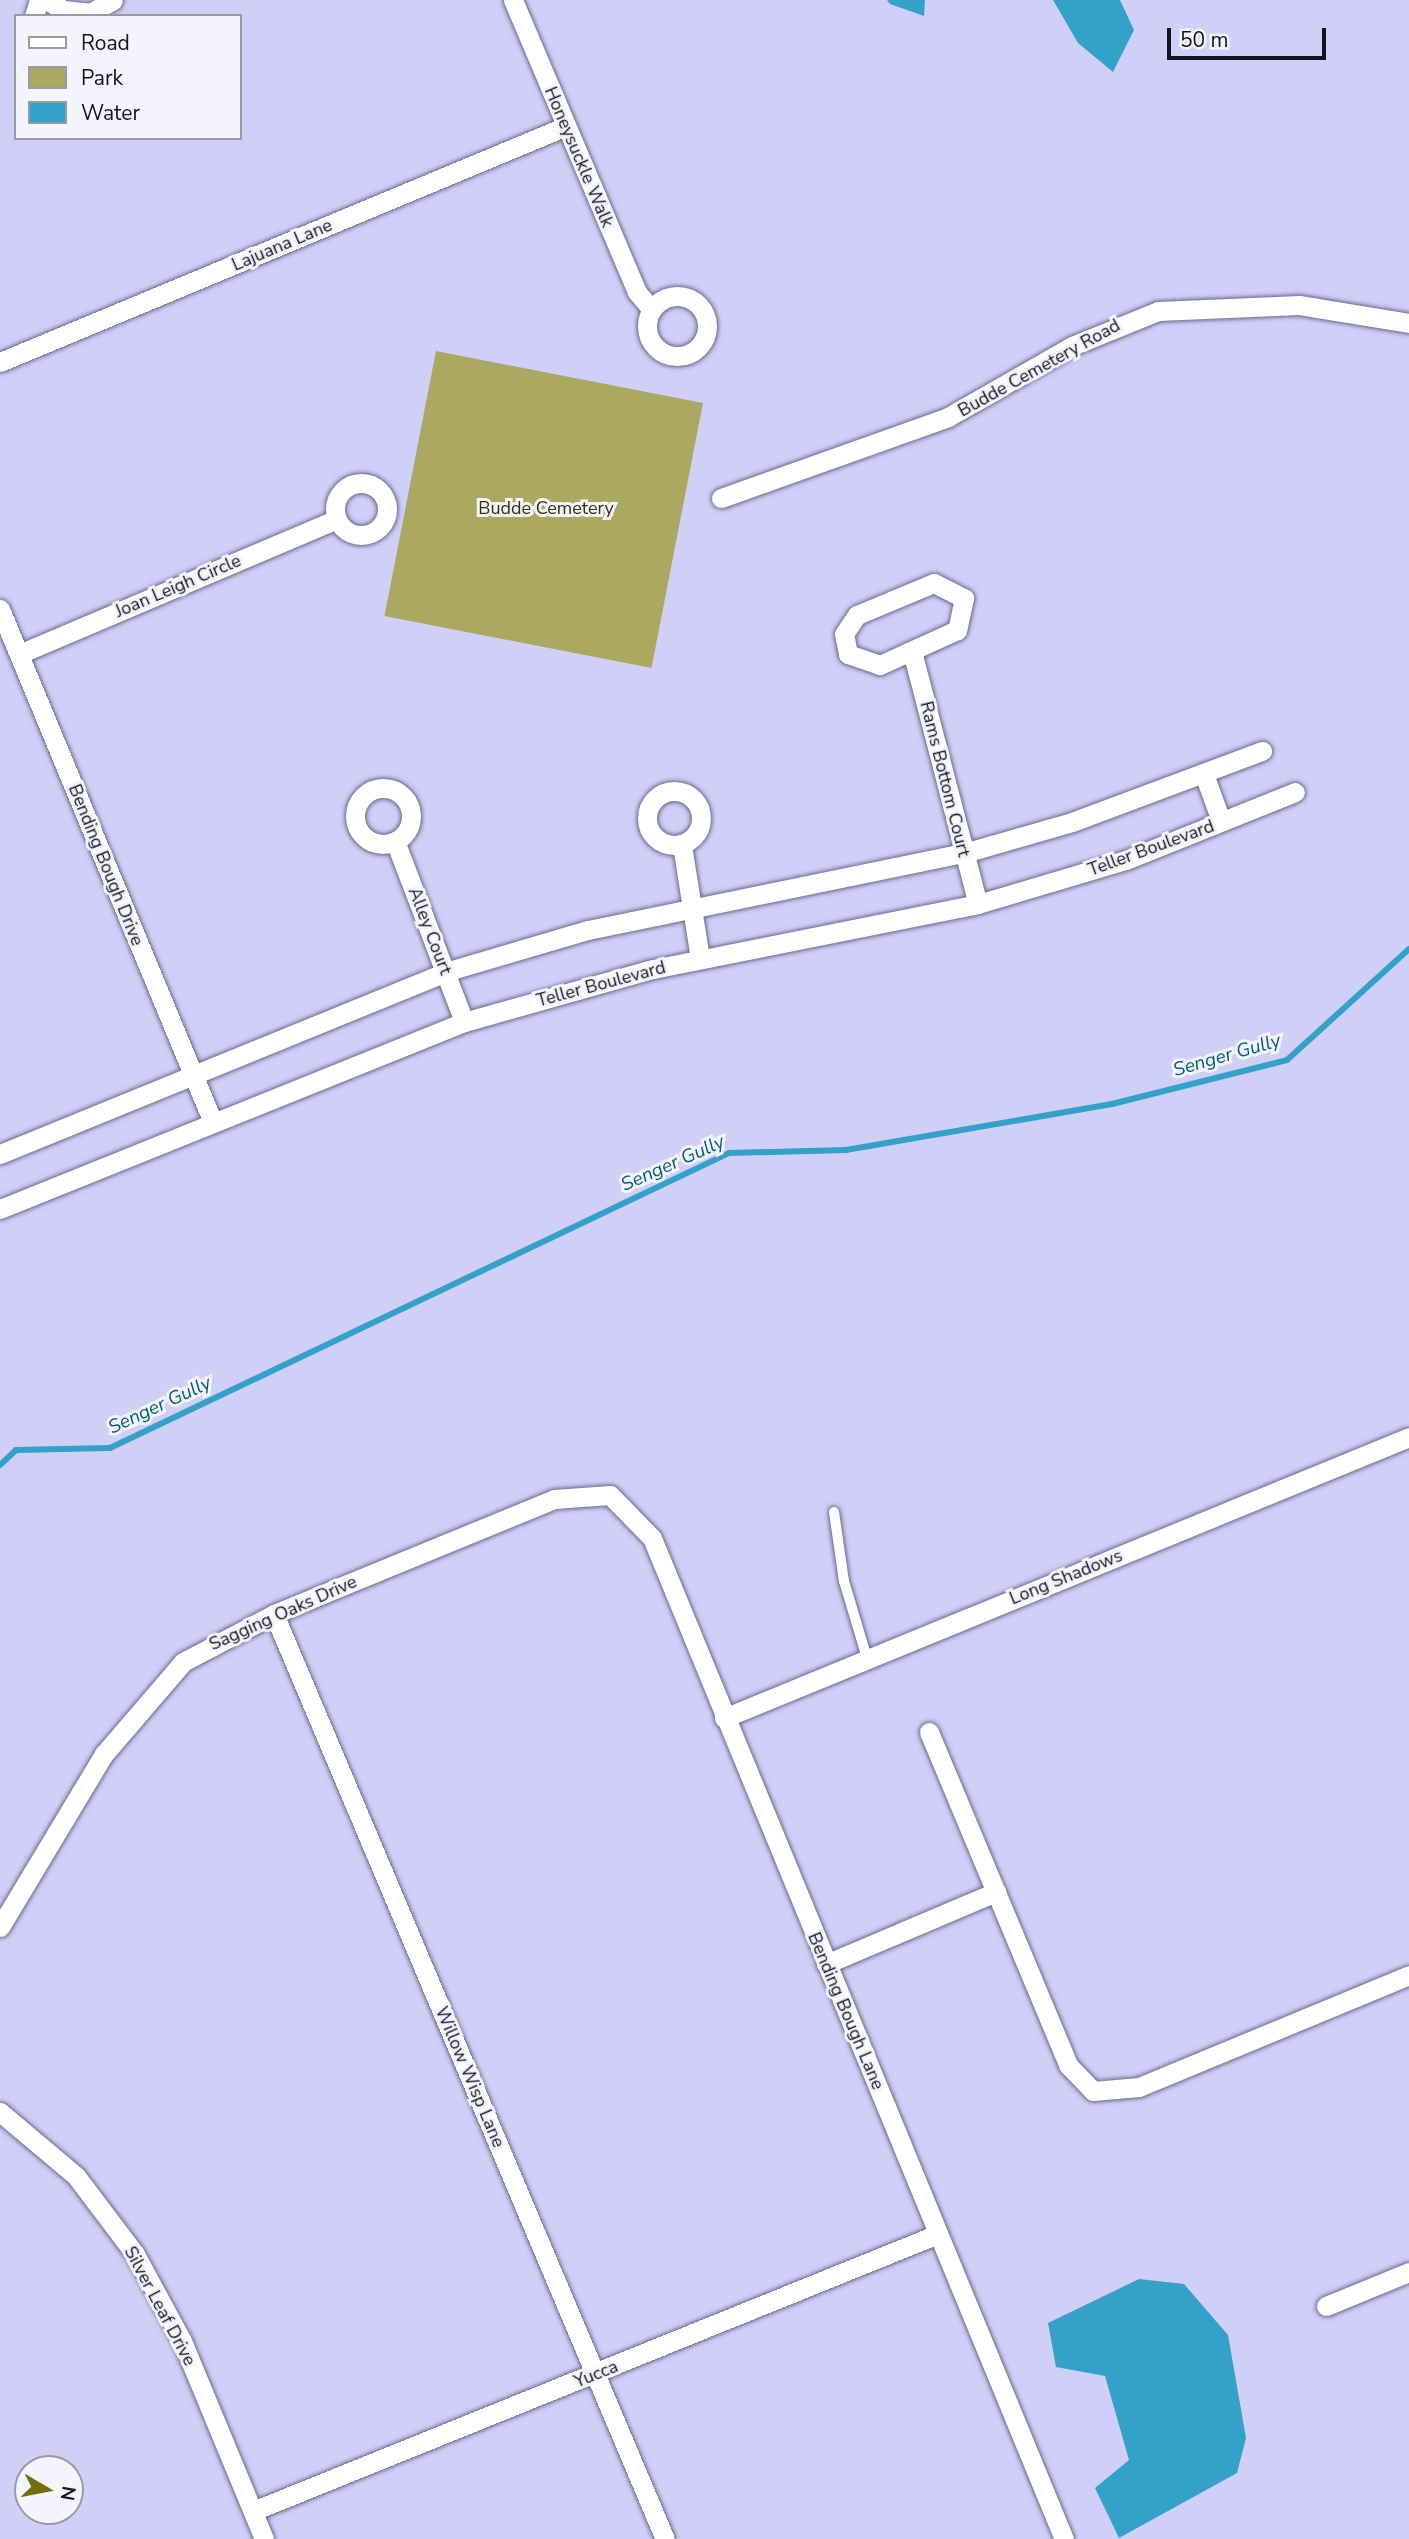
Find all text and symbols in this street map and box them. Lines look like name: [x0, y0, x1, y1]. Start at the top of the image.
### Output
legend: [14, 14, 242, 140]
scale bar: [1171, 14, 1330, 58]
text: 50 m: [1180, 26, 1229, 54]
text: Road: [81, 29, 130, 57]
text: Park: [81, 64, 123, 92]
street label: Honeysuckle Walk: [540, 83, 618, 231]
text: Water: [81, 99, 140, 127]
street label: Lajuana Lane: [229, 214, 335, 276]
street label: Budde Cemetery Road: [954, 314, 1124, 422]
park label: Budde Cemetery: [478, 497, 614, 519]
street label: Joan Leigh Circle: [112, 550, 244, 622]
street label: Rams Bottom Court: [915, 699, 975, 859]
street label: Bending Bough Drive: [64, 781, 148, 949]
street label: Teller Boulevard: [1085, 815, 1217, 881]
street label: Alley Court: [403, 884, 457, 978]
street label: Teller Boulevard: [534, 956, 668, 1012]
water label: Senger Gully: [1171, 1030, 1283, 1082]
water label: Senger Gully: [618, 1131, 728, 1197]
water label: Senger Gully: [105, 1372, 215, 1440]
street label: Long Shadows: [1006, 1545, 1126, 1609]
street label: Sagging Oaks Drive: [206, 1571, 360, 1655]
street label: Bending Bough Lane: [803, 1929, 889, 2093]
street label: Willow Wisp Lane: [431, 2003, 509, 2151]
street label: Silver Leaf Drive: [119, 2243, 201, 2369]
street label: Yucca: [571, 2355, 621, 2393]
north arrow: [14, 2455, 84, 2525]
text: N: [54, 2484, 82, 2503]

